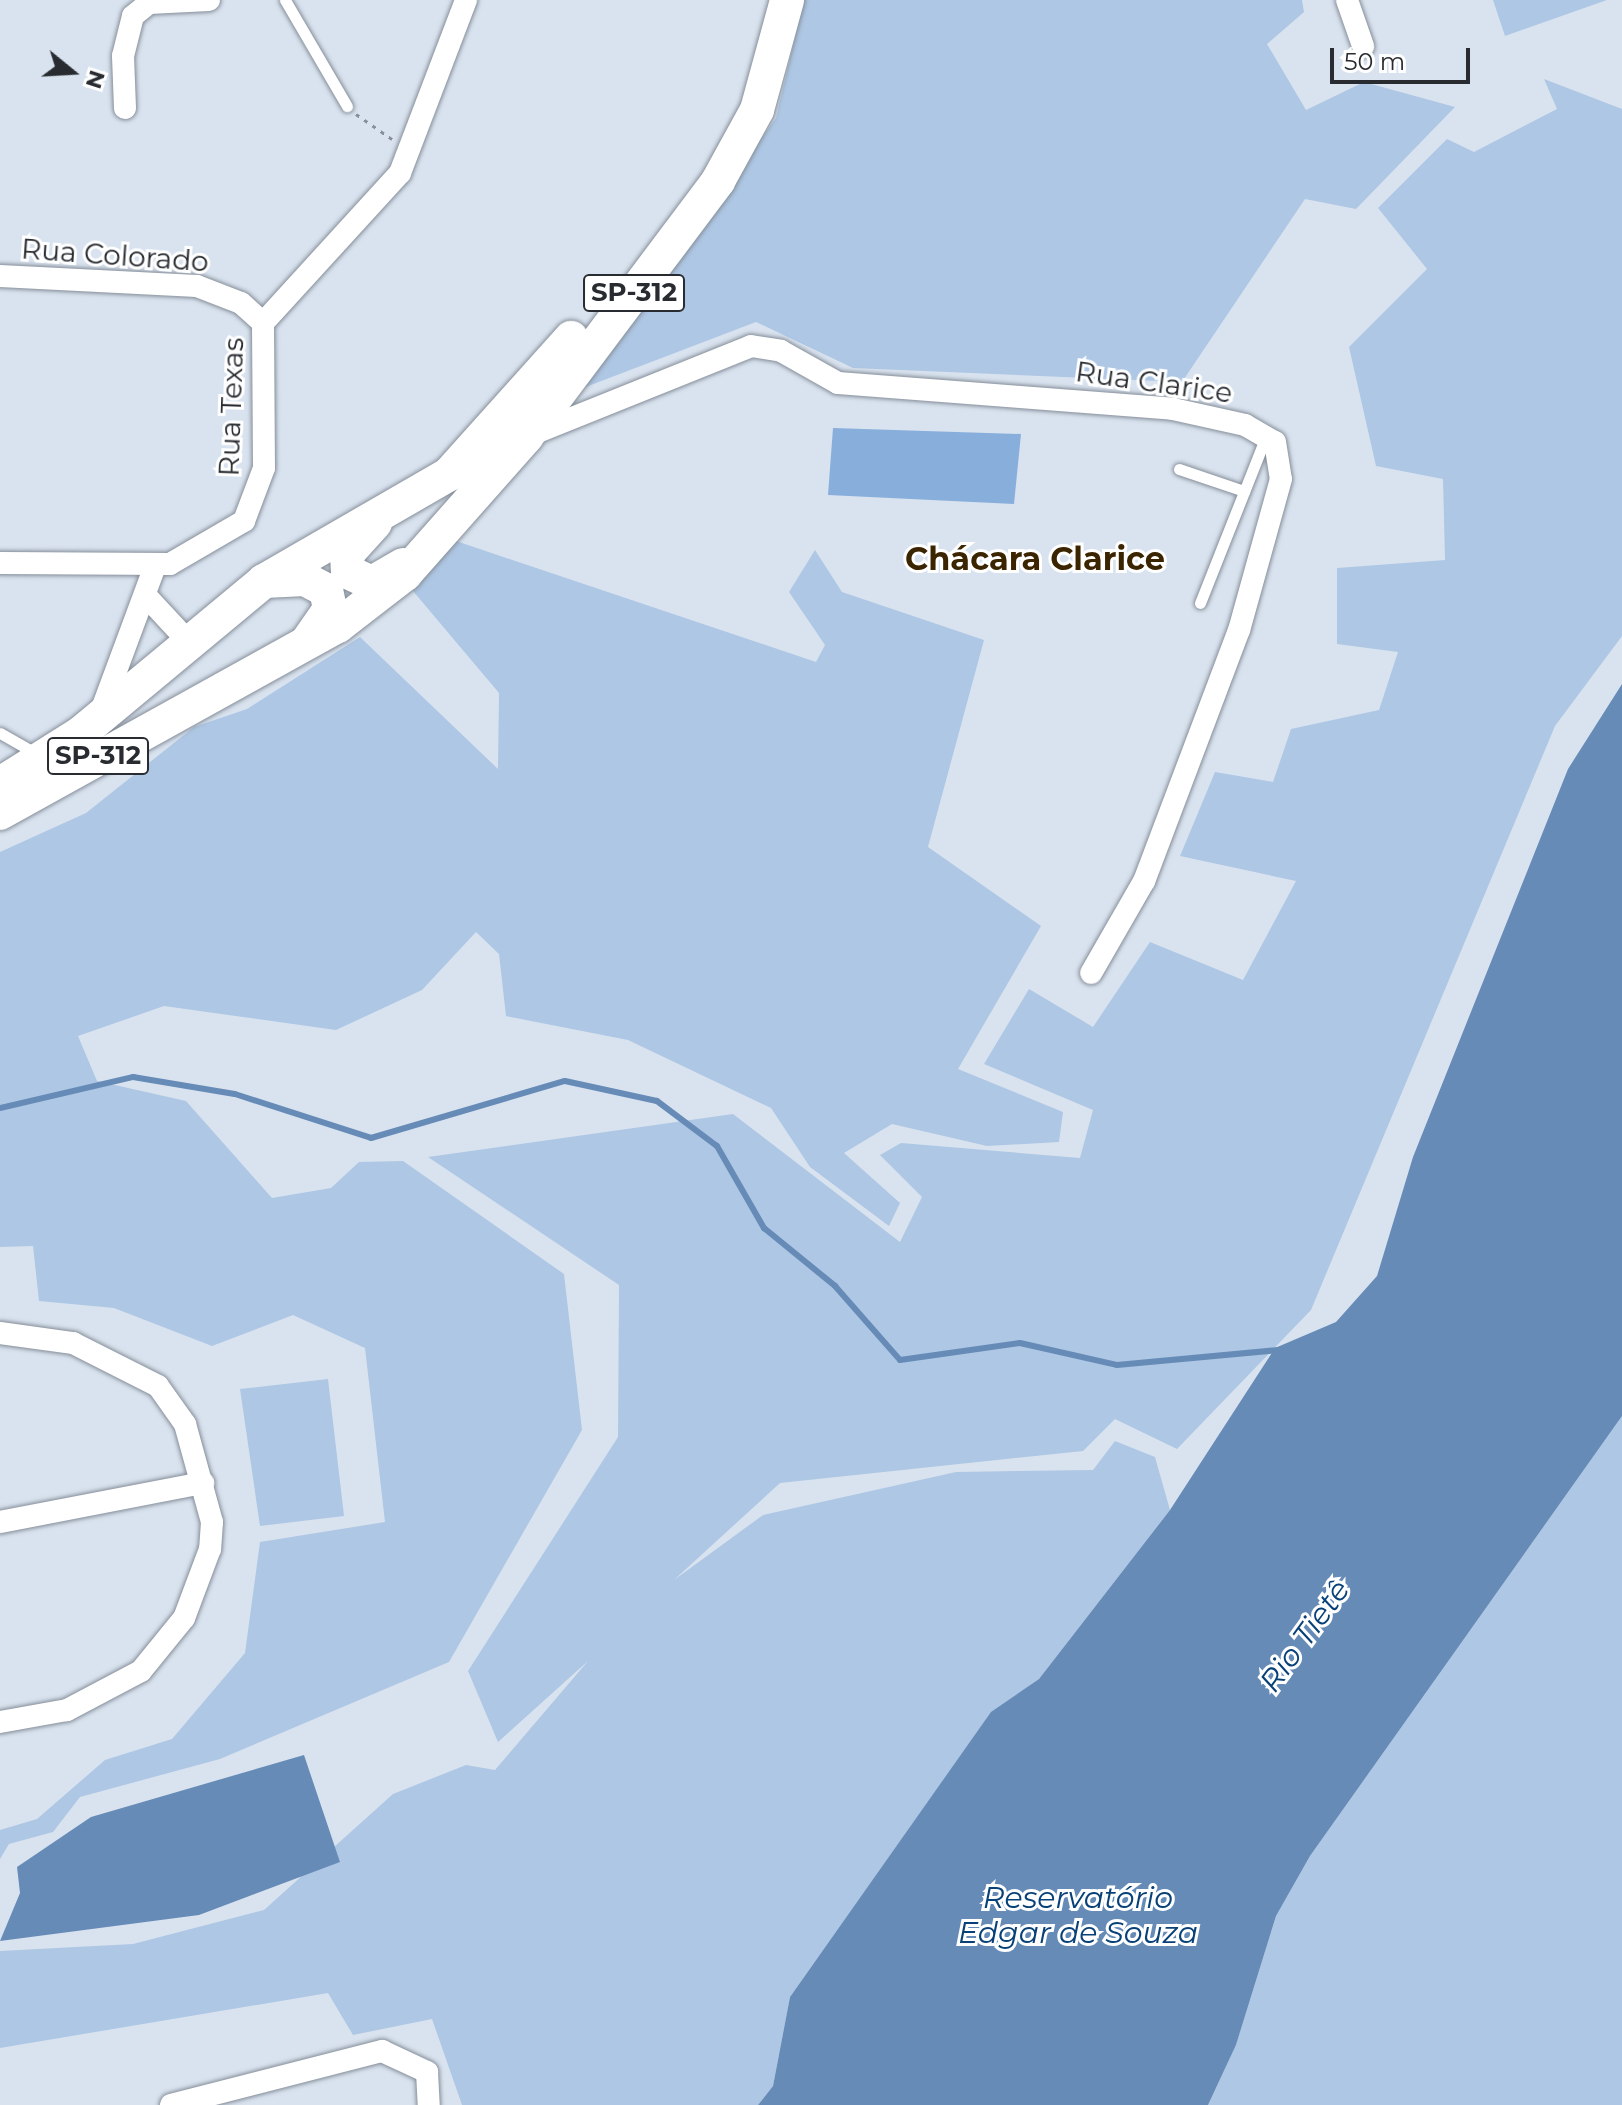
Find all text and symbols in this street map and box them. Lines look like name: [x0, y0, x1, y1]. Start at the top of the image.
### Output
north arrow: [32, 32, 112, 112]
scale bar: [1334, 32, 1474, 82]
text: 50 m: [1344, 47, 1405, 76]
text: N: [80, 67, 111, 92]
street label: Rua Colorado: [20, 232, 210, 278]
road number: SP-312: [582, 271, 686, 315]
street label: Rua Texas: [212, 337, 250, 477]
street label: Rua Clarice: [1074, 354, 1234, 410]
district label: Chácara Clarice: [905, 540, 1165, 578]
road number: SP-312: [46, 734, 150, 778]
water label: Rio Tietê: [1252, 1573, 1358, 1699]
water label: Reservatório Edgar de Souza: [958, 1880, 1198, 1950]

